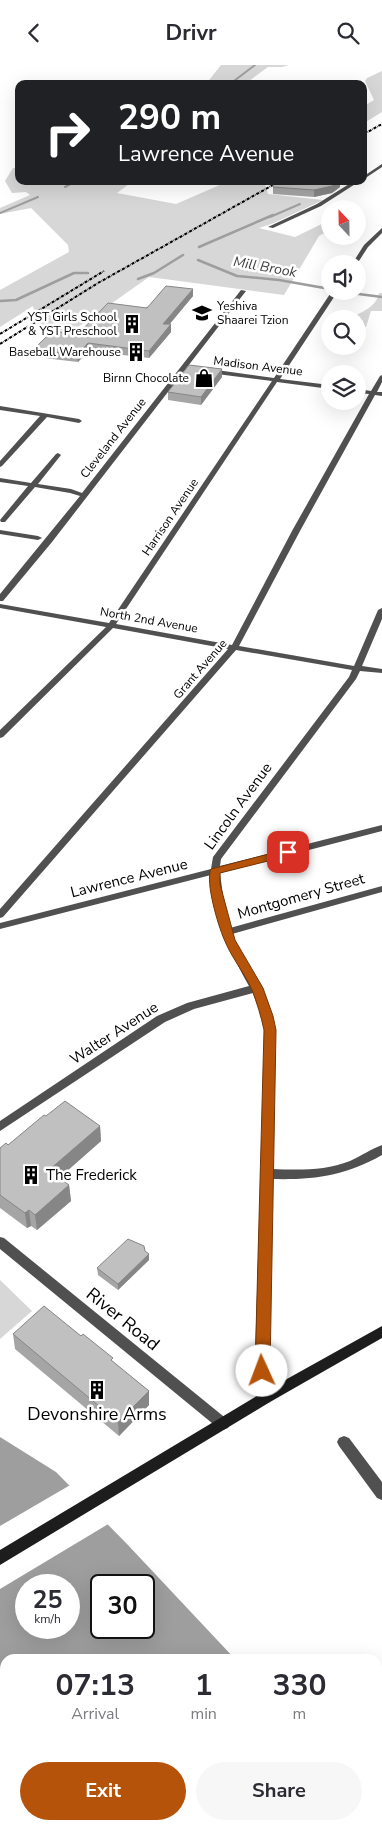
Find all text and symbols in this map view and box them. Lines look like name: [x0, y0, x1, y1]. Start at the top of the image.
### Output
text: Drivr: [165, 18, 217, 48]
icon: back: [20, 19, 48, 47]
icon: search: [334, 19, 362, 47]
text: 290 m: [118, 94, 221, 141]
icon: right: [35, 100, 100, 165]
text: Lawrence Avenue: [118, 139, 294, 169]
north arrow: [321, 200, 366, 245]
map controls: [321, 200, 366, 410]
water label: Mill Brook: [232, 252, 299, 282]
button: sound: [321, 255, 366, 300]
place label: Yeshiva Shaarei Tzion: [216, 298, 289, 328]
school or university icon: Yeshiva Shaarei Tzion: [191, 302, 213, 324]
place label: YST Girls School & YST Preschool: [27, 309, 117, 339]
button: search: [321, 310, 366, 355]
building icon: YST Girls School & YST Preschool: [121, 313, 143, 335]
building icon: Baseball Warehouse: [125, 341, 147, 363]
place label: Baseball Warehouse: [9, 344, 121, 360]
street label: Madison Avenue: [213, 353, 303, 379]
button: layers: [321, 365, 366, 410]
shop icon: Birnn Chocolate: [193, 367, 215, 389]
place label: Birnn Chocolate: [103, 370, 189, 386]
street label: Cleveland Avenue: [77, 394, 149, 482]
street label: Harrison Avenue: [138, 475, 202, 559]
street label: North 2nd Avenue: [99, 604, 199, 636]
street label: Grant Avenue: [170, 636, 230, 702]
street label: Lincoln Avenue: [200, 758, 276, 854]
pin: [267, 831, 309, 873]
icon: arrive: [274, 838, 302, 866]
street label: Lawrence Avenue: [68, 854, 190, 902]
street label: Montgomery Street: [235, 868, 367, 924]
street label: Walter Avenue: [66, 997, 162, 1069]
building icon: The Frederick: [20, 1164, 42, 1186]
place label: The Frederick: [46, 1165, 137, 1185]
street label: River Road: [81, 1282, 165, 1356]
position arrow: [235, 1344, 287, 1396]
building icon: Devonshire Arms: [86, 1379, 108, 1401]
place label: Devonshire Arms: [27, 1402, 167, 1426]
speed limit sign: 30: [90, 1574, 155, 1639]
text: 25: [32, 1583, 63, 1617]
text: km/h: [34, 1611, 61, 1627]
text: 07:13: [56, 1665, 135, 1706]
text: 1: [195, 1665, 213, 1706]
text: 330: [272, 1665, 326, 1706]
text: Arrival: [71, 1703, 119, 1725]
text: min: [190, 1703, 217, 1725]
text: m: [293, 1703, 306, 1725]
button: Exit: [20, 1762, 186, 1820]
button: Share: [196, 1762, 362, 1820]

